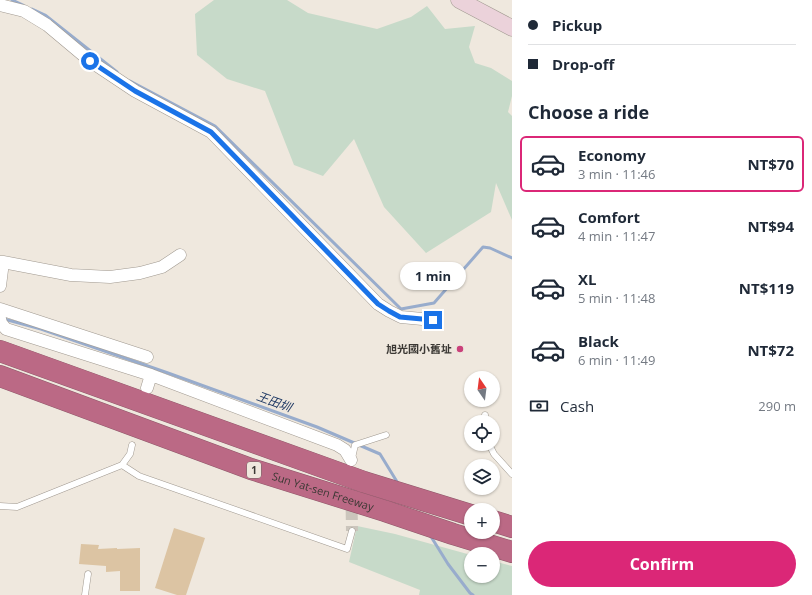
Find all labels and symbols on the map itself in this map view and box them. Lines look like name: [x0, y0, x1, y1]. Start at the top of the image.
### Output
route start: [81, 52, 99, 70]
callout: 1 min: [400, 262, 466, 290]
route end: [424, 311, 442, 329]
place label: 旭光國小舊址: [386, 341, 452, 356]
marker: 旭光國小舊址: [455, 344, 465, 354]
north arrow: [464, 371, 500, 407]
water label: 王田圳: [254, 387, 296, 416]
road number: 1: [247, 462, 261, 478]
street label: Sun Yat-sen Freeway: [270, 468, 376, 514]

